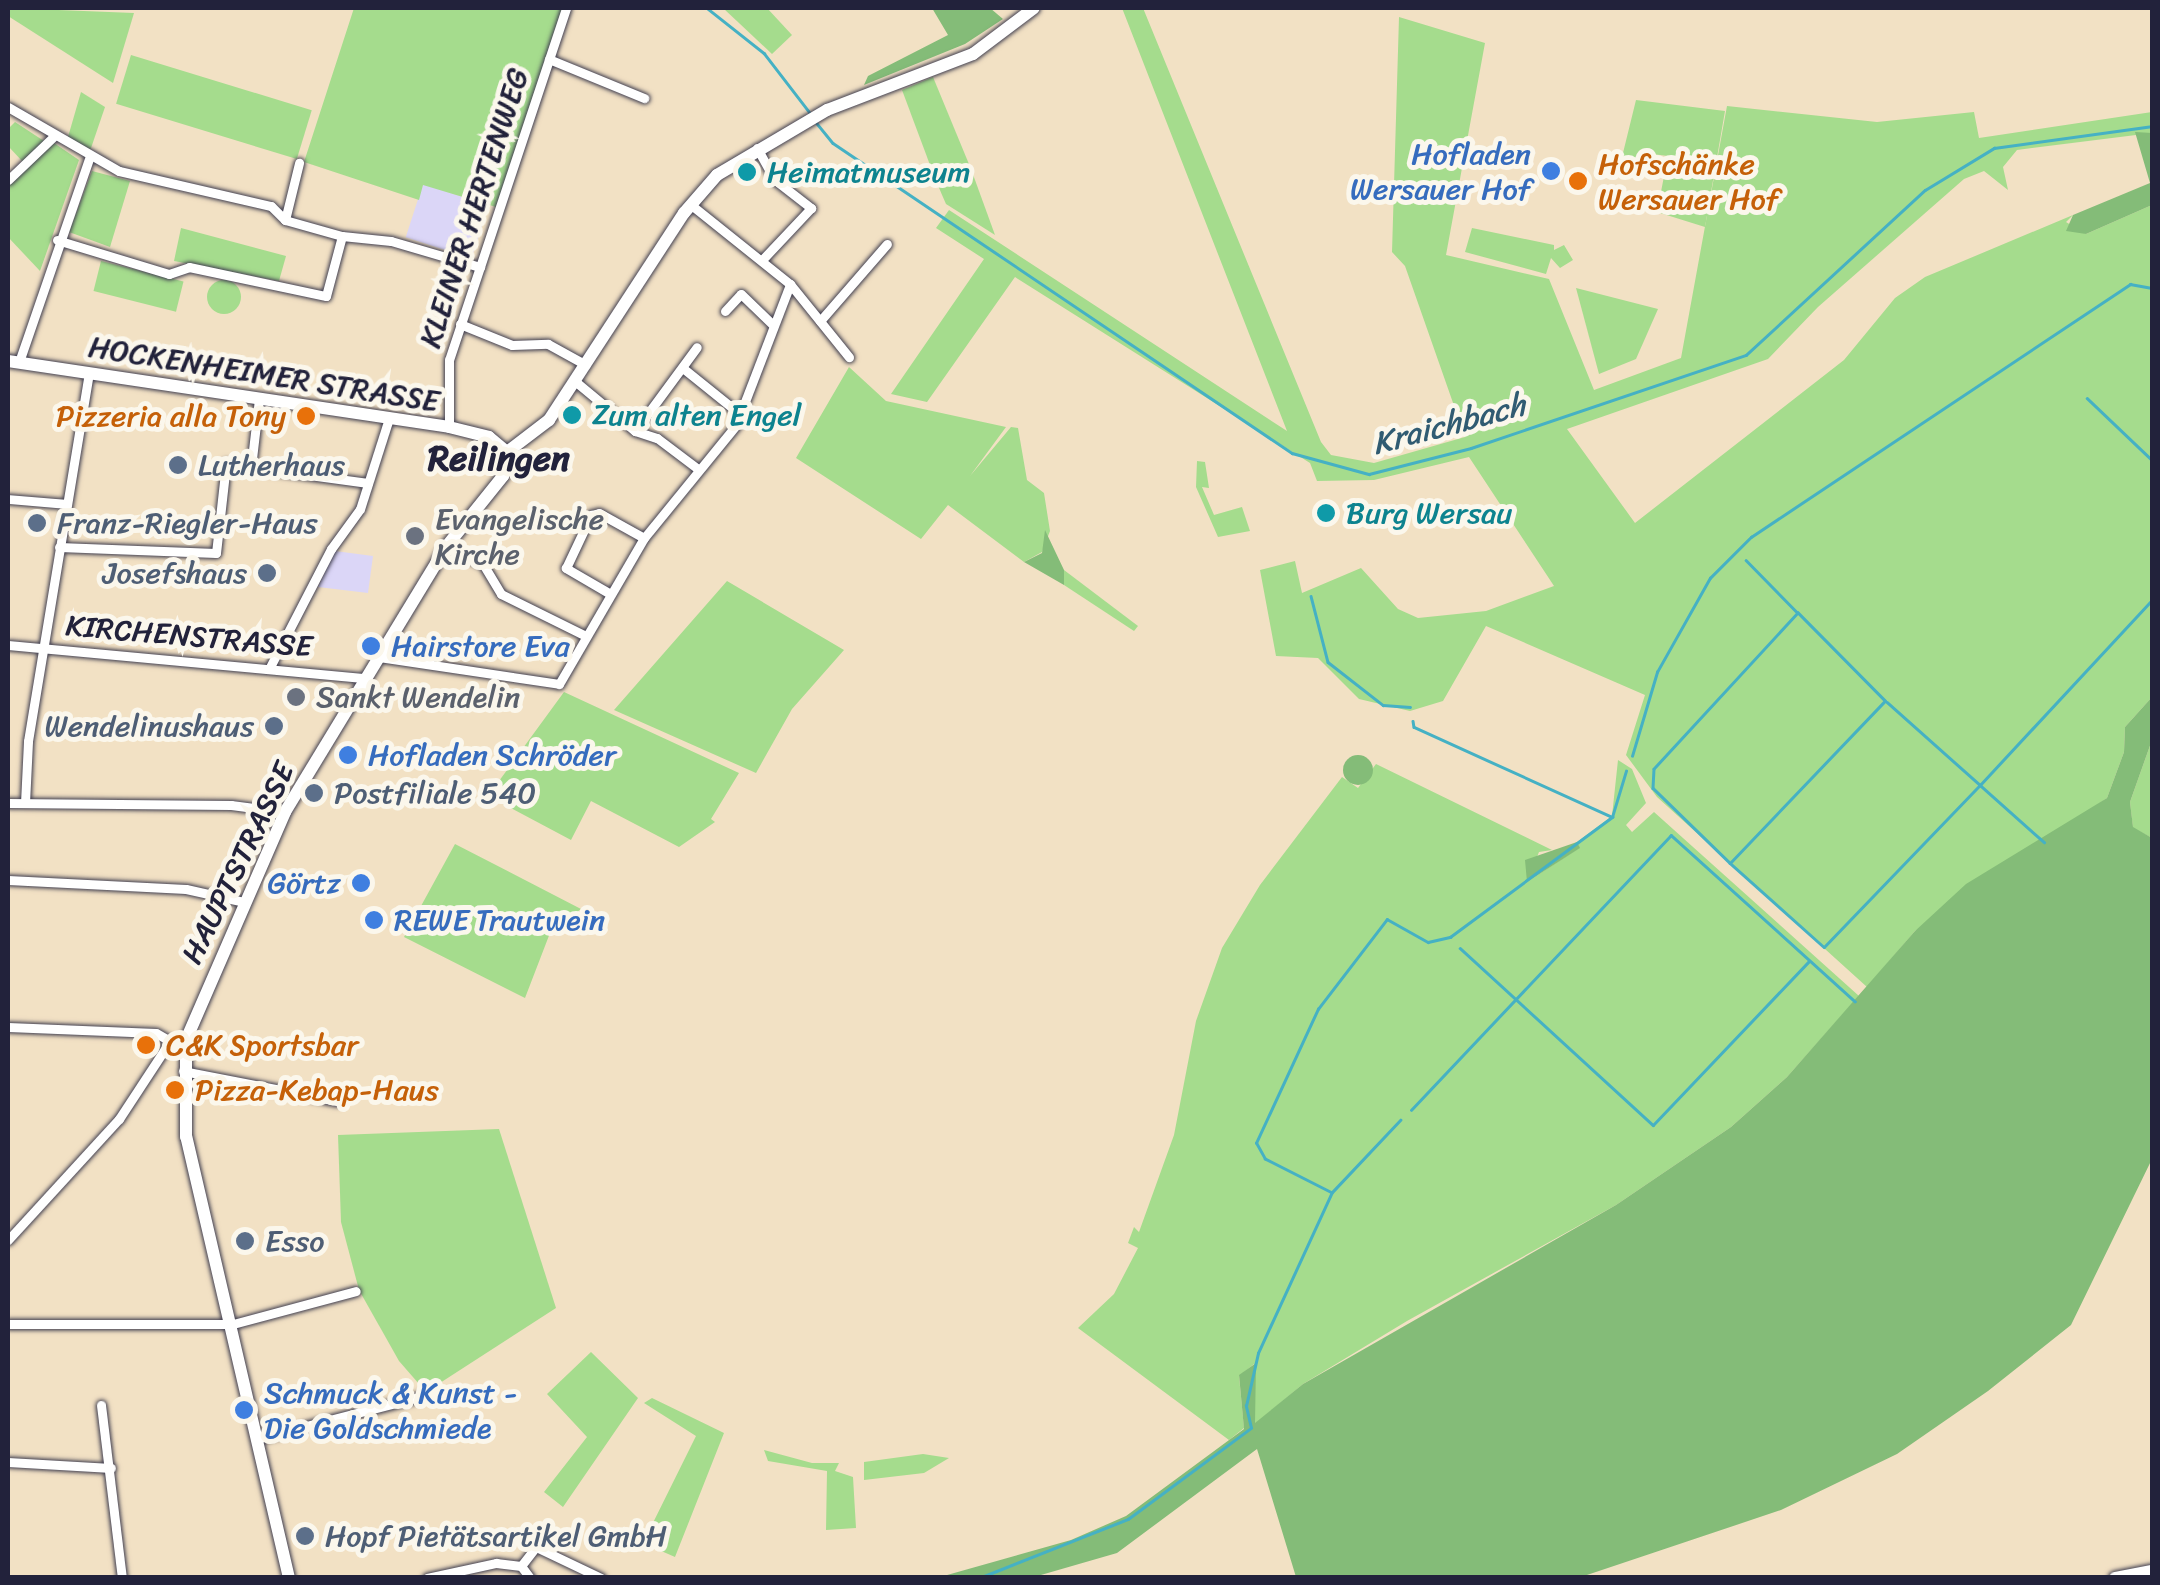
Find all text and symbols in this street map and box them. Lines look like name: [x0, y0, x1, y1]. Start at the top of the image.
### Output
street label: KLEINER HERTENWEG: [412, 65, 536, 351]
place label: Hofladen Wersauer Hof: [1350, 136, 1531, 206]
place label: Hofschänke Wersauer Hof: [1598, 146, 1779, 216]
place label: Heimatmuseum: [767, 154, 971, 190]
marker: Hofladen Wersauer Hof: [1540, 160, 1562, 182]
marker: Heimatmuseum: [736, 161, 758, 183]
marker: Hofschänke Wersauer Hof: [1567, 170, 1589, 192]
street label: HOCKENHEIMER STRASSE: [84, 328, 444, 420]
water label: Kraichbach: [1368, 386, 1530, 464]
place label: Zum alten Engel: [592, 397, 803, 433]
place label: Pizzeria alla Tony: [56, 398, 286, 434]
marker: Zum alten Engel: [561, 404, 583, 426]
marker: Pizzeria alla Tony: [295, 405, 317, 427]
district label: Reilingen: [428, 437, 570, 479]
place label: Lutherhaus: [198, 447, 345, 483]
marker: Lutherhaus: [167, 454, 189, 476]
place label: Burg Wersau: [1346, 495, 1512, 531]
place label: Evangelische Kirche: [435, 501, 604, 572]
marker: Burg Wersau: [1315, 502, 1337, 524]
place label: Franz-Riegler-Haus: [57, 505, 318, 541]
marker: Franz-Riegler-Haus: [26, 512, 48, 534]
marker: Evangelische Kirche: [404, 525, 426, 547]
place label: Josefshaus: [102, 555, 247, 591]
marker: Josefshaus: [256, 562, 278, 584]
street label: KIRCHENSTRASSE: [64, 607, 314, 665]
place label: Hairstore Eva: [391, 628, 570, 664]
marker: Hairstore Eva: [360, 635, 382, 657]
place label: Sankt Wendelin: [316, 679, 521, 715]
marker: Sankt Wendelin: [285, 686, 307, 708]
place label: Wendelinushaus: [45, 708, 254, 744]
marker: Wendelinushaus: [263, 715, 285, 737]
place label: Hofladen Schröder: [368, 737, 616, 773]
marker: Hofladen Schröder: [337, 744, 359, 766]
street label: HAUPTSTRASSE: [174, 756, 302, 970]
place label: Postfiliale 540: [334, 775, 536, 811]
marker: Postfiliale 540: [303, 782, 325, 804]
place label: Görtz: [267, 865, 341, 901]
marker: Görtz: [350, 872, 372, 894]
place label: REWE Trautwein: [394, 902, 607, 938]
marker: REWE Trautwein: [363, 909, 385, 931]
place label: C&K Sportsbar: [166, 1027, 361, 1063]
marker: C&K Sportsbar: [135, 1034, 157, 1056]
place label: Pizza-Kebap-Haus: [195, 1072, 439, 1108]
marker: Pizza-Kebap-Haus: [164, 1079, 186, 1101]
place label: Esso: [265, 1223, 324, 1259]
marker: Esso: [234, 1230, 256, 1252]
place label: Schmuck & Kunst - Die Goldschmiede: [264, 1375, 516, 1446]
marker: Schmuck & Kunst - Die Goldschmiede: [233, 1399, 255, 1421]
place label: Hopf Pietätsartikel GmbH: [325, 1518, 669, 1554]
marker: Hopf Pietätsartikel GmbH: [294, 1525, 316, 1547]

